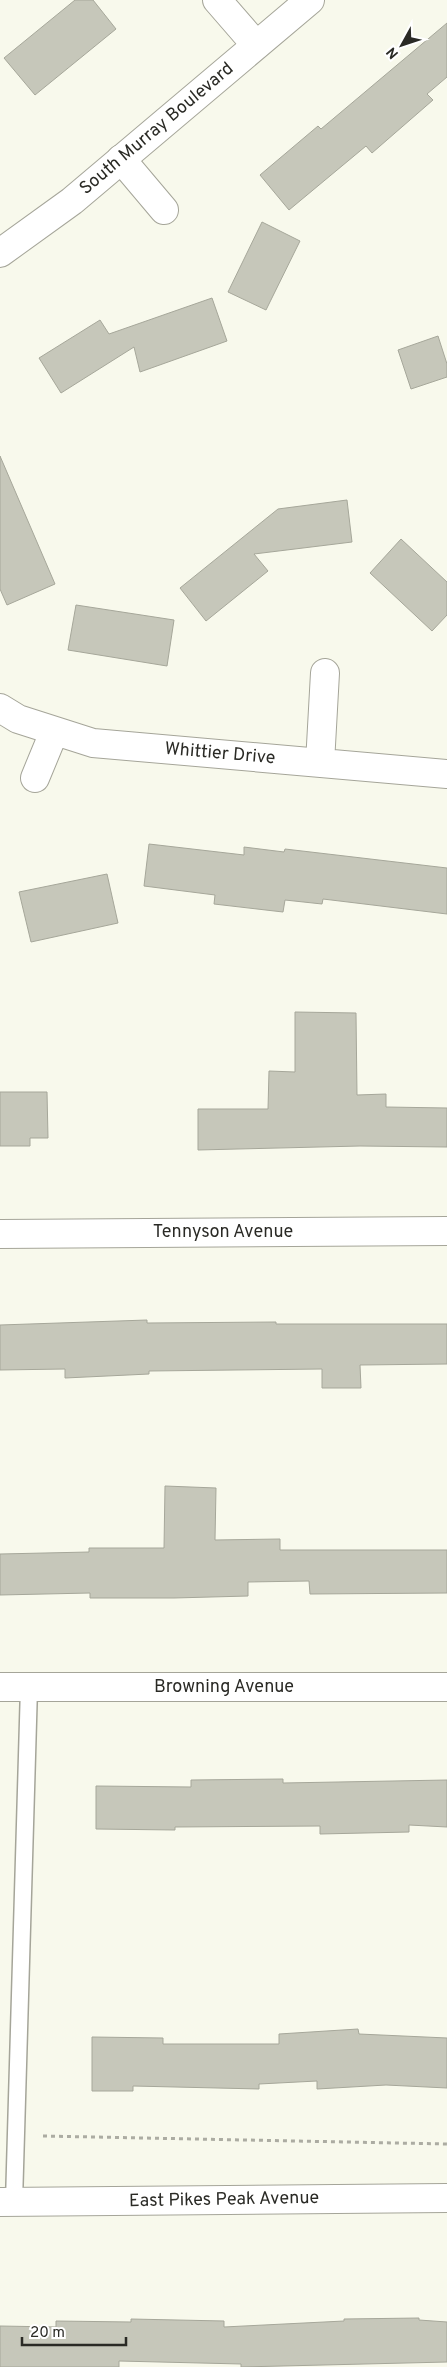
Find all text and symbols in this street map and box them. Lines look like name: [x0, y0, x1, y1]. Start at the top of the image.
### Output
north arrow: [377, 20, 427, 70]
text: N: [383, 43, 403, 62]
street label: South Murray Boulevard: [75, 58, 239, 200]
street label: Whittier Drive: [164, 738, 276, 770]
street label: Tennyson Avenue: [153, 1221, 293, 1244]
street label: Browning Avenue: [154, 1676, 294, 1699]
street label: East Pikes Peak Avenue: [129, 2187, 319, 2213]
scale bar: [22, 2314, 126, 2346]
text: 20 m: [30, 2324, 65, 2343]

